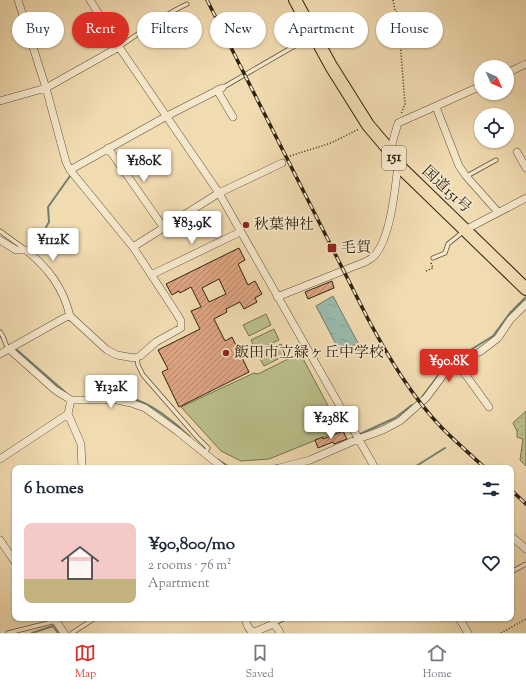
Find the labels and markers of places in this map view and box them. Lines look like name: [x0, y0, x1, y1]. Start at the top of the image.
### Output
pin: ¥180K: [116, 149, 172, 183]
pin: ¥83.9K: [159, 211, 225, 245]
place label: 秋葉神社: [254, 215, 314, 236]
marker: 秋葉神社: [241, 220, 251, 230]
pin: ¥112K: [25, 228, 81, 262]
place label: 毛賀: [341, 238, 371, 259]
marker: 毛賀: [326, 242, 338, 254]
place label: 飯田市立緑ヶ丘中学校: [234, 343, 384, 364]
marker: 飯田市立緑ヶ丘中学校: [221, 348, 231, 358]
pin: ¥90.8K: [416, 349, 482, 383]
pin: ¥132K: [83, 375, 139, 409]
pin: ¥238K: [303, 406, 359, 440]

